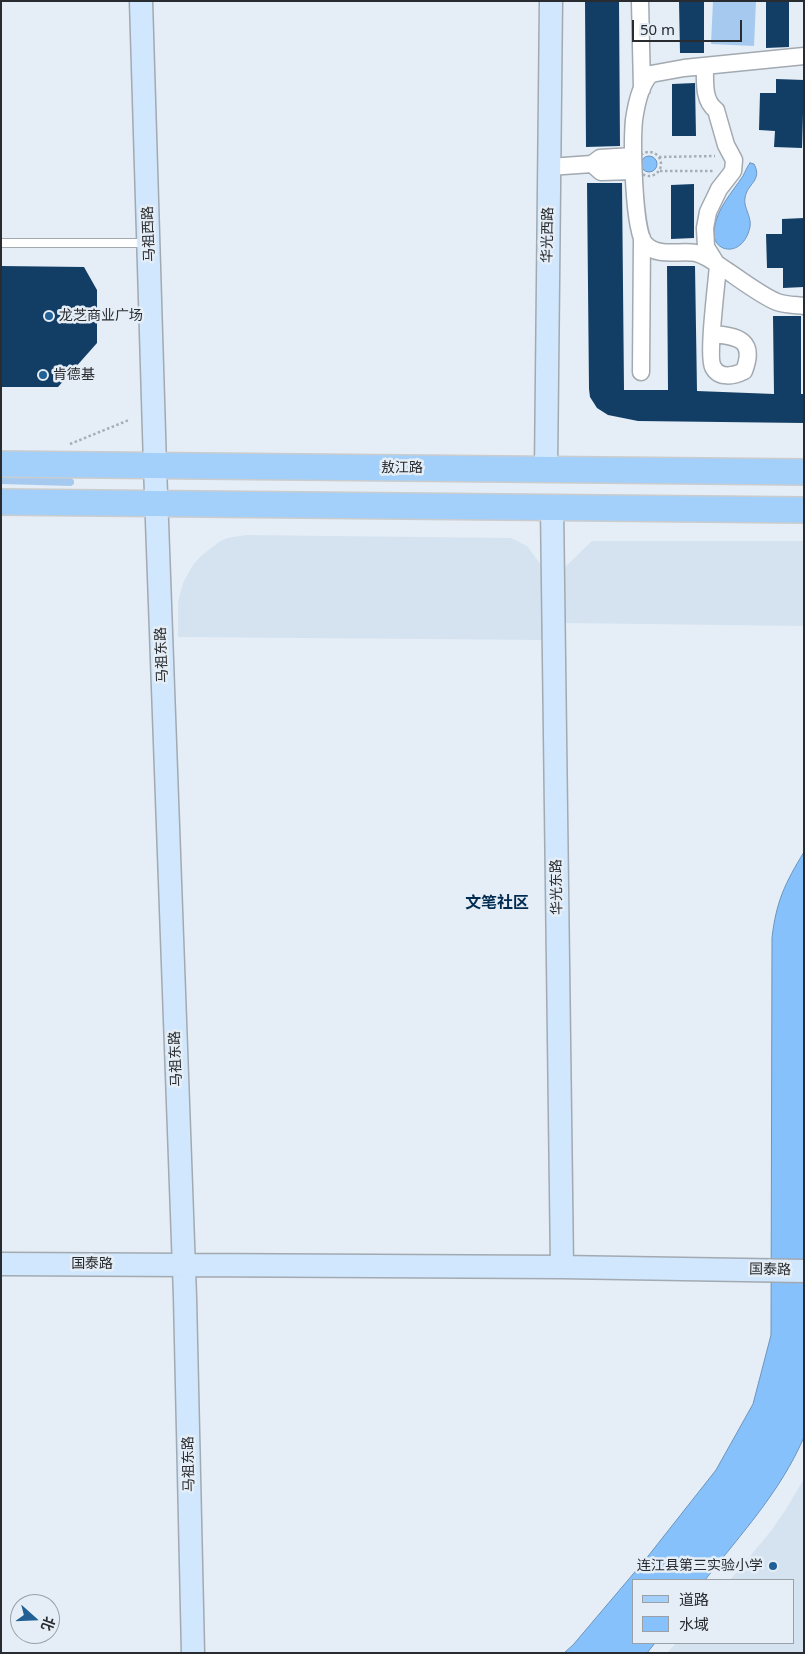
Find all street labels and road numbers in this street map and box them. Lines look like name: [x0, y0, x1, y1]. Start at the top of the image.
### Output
street label: 马祖西路: [140, 206, 158, 262]
street label: 华光西路: [539, 207, 557, 263]
street label: 敖江路: [381, 460, 423, 476]
street label: 马祖东路: [153, 627, 171, 683]
street label: 华光东路: [548, 859, 566, 915]
street label: 马祖东路: [167, 1031, 185, 1087]
street label: 国泰路: [71, 1256, 113, 1272]
street label: 国泰路: [749, 1261, 791, 1279]
street label: 马祖东路: [180, 1436, 198, 1492]

